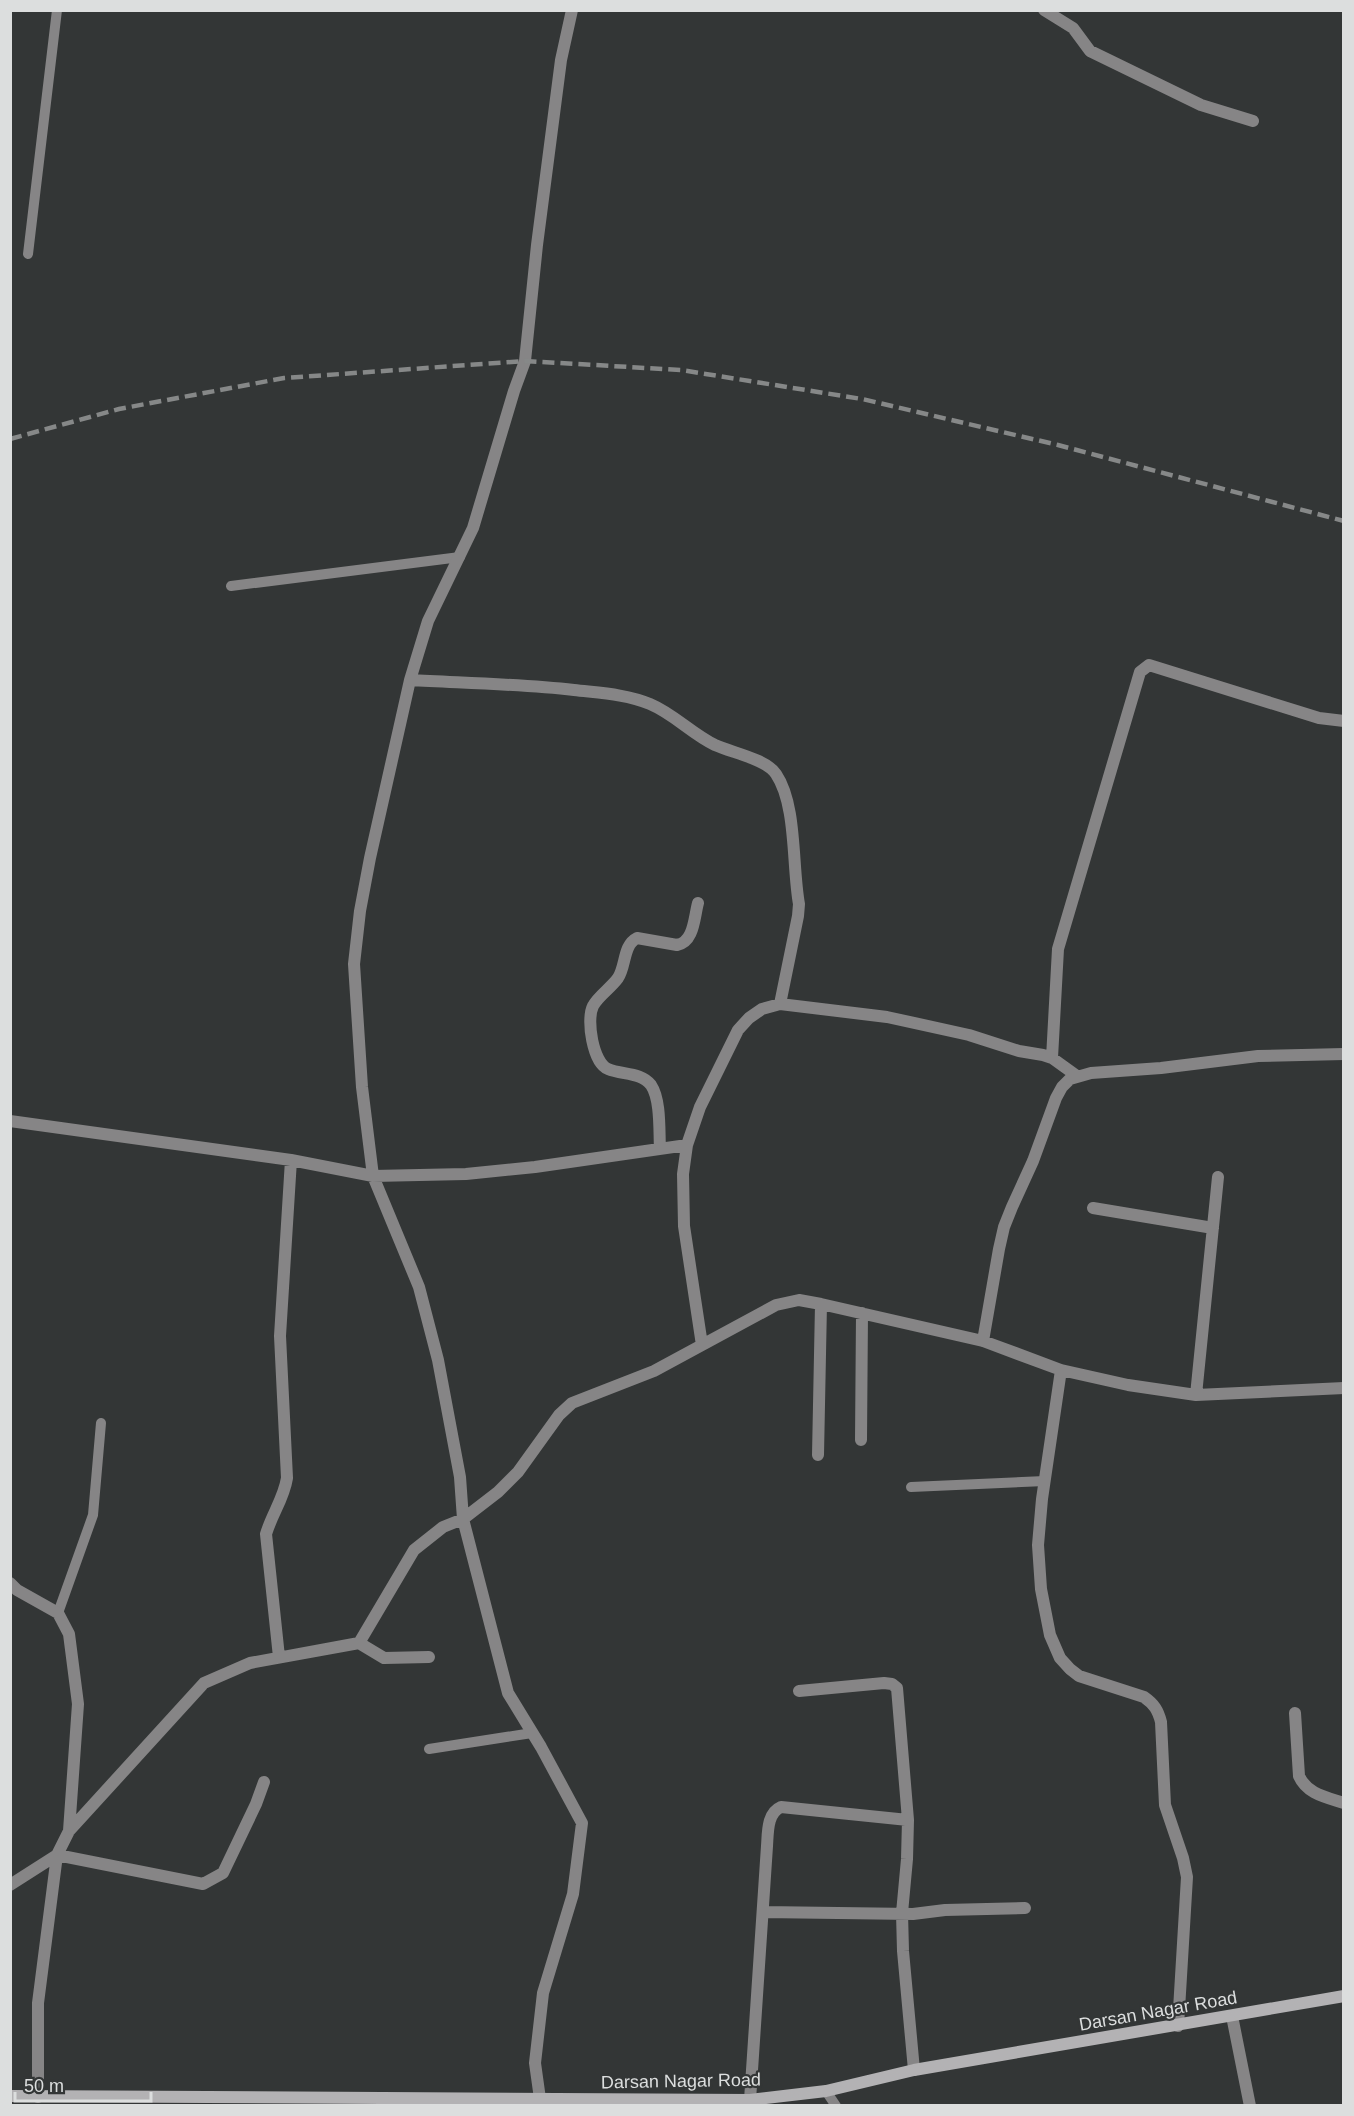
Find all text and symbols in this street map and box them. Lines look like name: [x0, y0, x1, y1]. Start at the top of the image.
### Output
street label: Darsan Nagar Road: [1077, 1987, 1239, 2035]
scale bar: [15, 2065, 152, 2103]
street label: Darsan Nagar Road: [601, 2070, 761, 2092]
text: 50 m: [24, 2076, 64, 2096]

